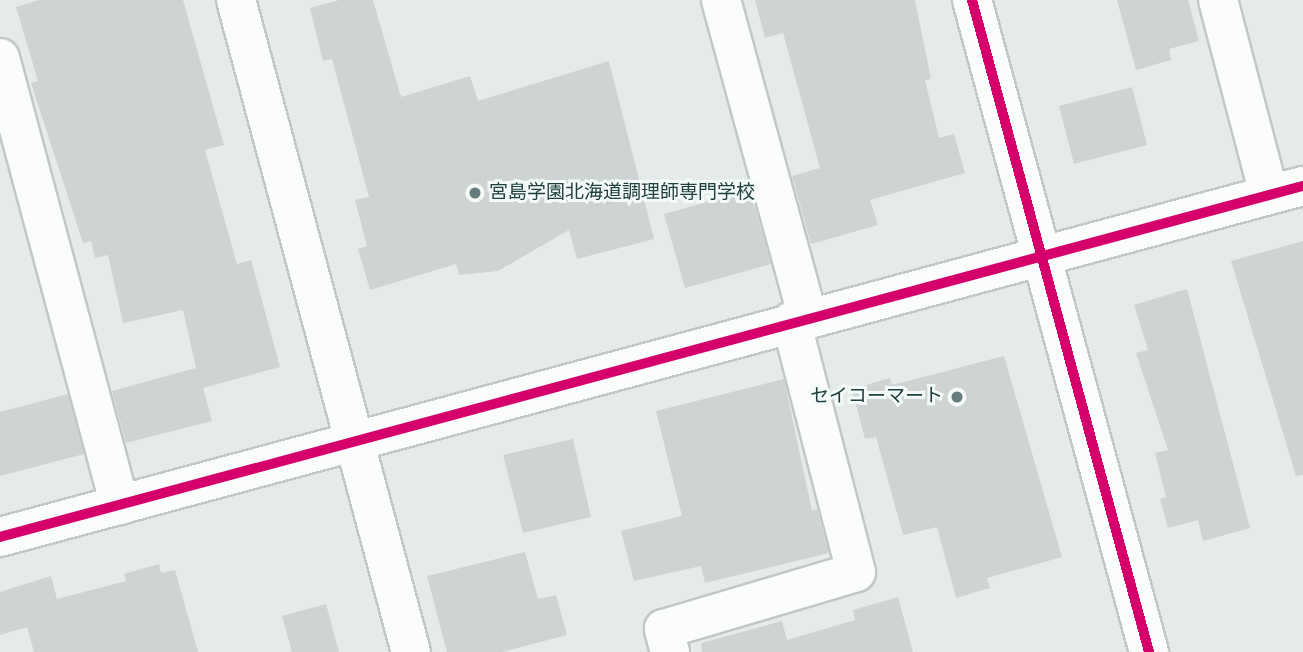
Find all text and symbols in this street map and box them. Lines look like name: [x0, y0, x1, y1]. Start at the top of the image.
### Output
place label: 宮島学園北海道調理師専門学校: [489, 182, 755, 204]
marker: 宮島学園北海道調理師専門学校: [467, 185, 483, 201]
place label: セイコーマート: [810, 386, 943, 408]
marker: セイコーマート: [949, 389, 965, 405]

